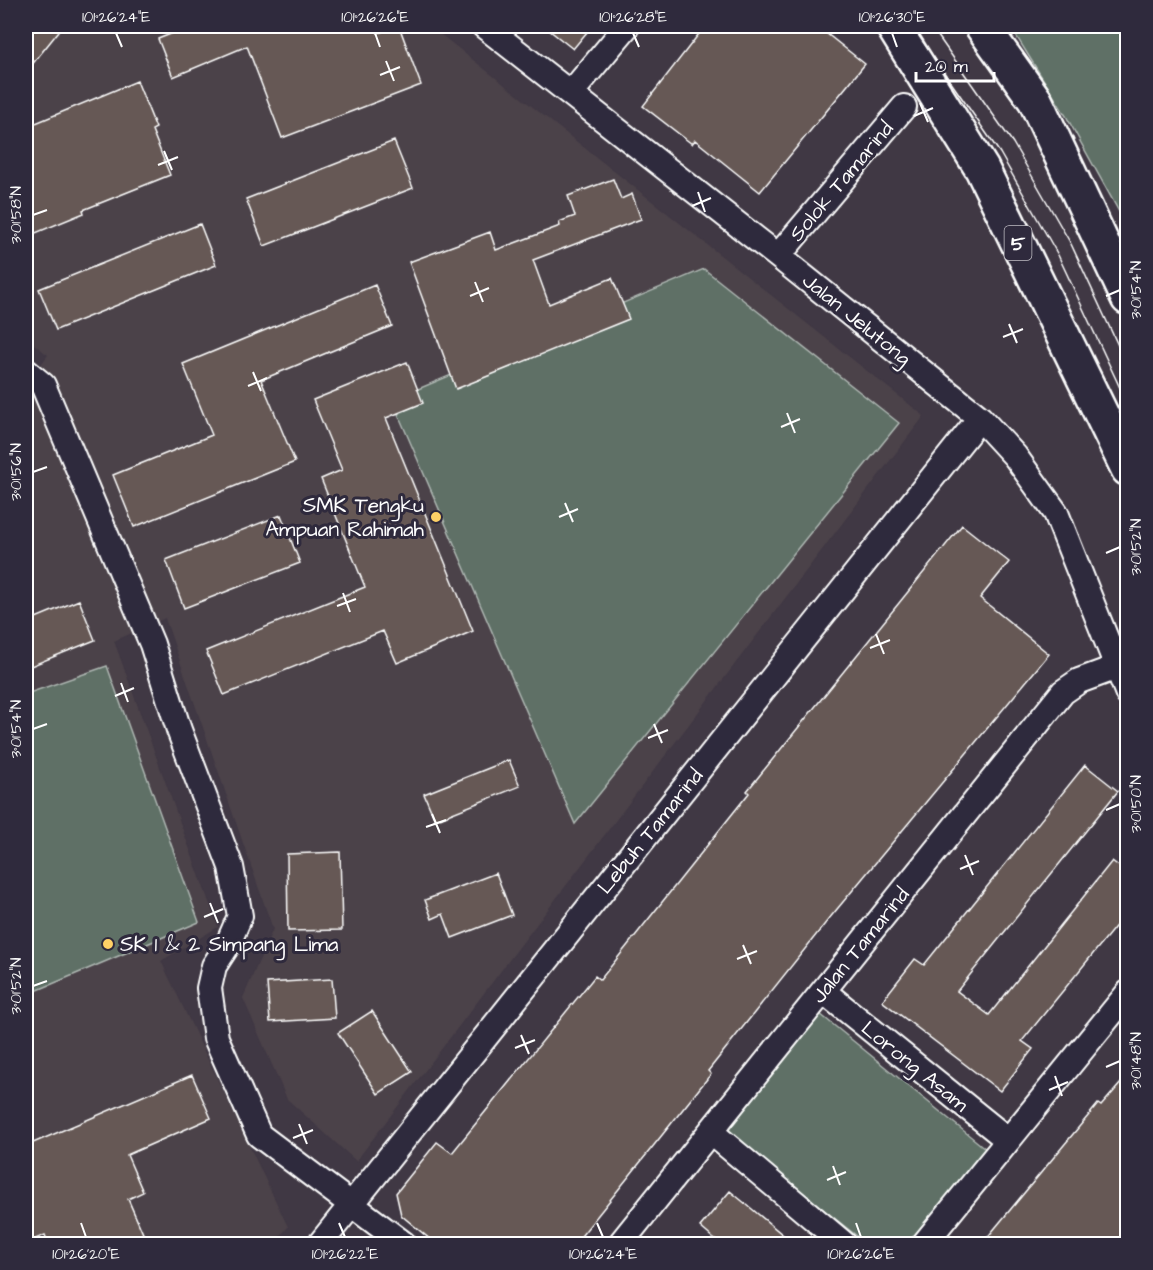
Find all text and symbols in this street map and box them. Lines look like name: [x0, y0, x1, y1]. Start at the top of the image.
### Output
text: 101°26'24"E: [82, 7, 150, 28]
text: 101°26'26"E: [341, 7, 409, 28]
text: 101°26'28"E: [599, 7, 667, 28]
text: 101°26'30"E: [859, 7, 925, 28]
scale bar: [916, 45, 994, 83]
text: 20 m: [925, 54, 968, 79]
street label: Solok Tamarind: [783, 115, 900, 248]
text: 3°01'58"N: [6, 186, 27, 244]
road number: 5: [1004, 226, 1032, 260]
text: 3°01'54"N: [1126, 261, 1147, 319]
street label: Jalan Jelutong: [795, 266, 918, 374]
text: 3°01'56"N: [6, 443, 27, 501]
place label: SMK Tengku Ampuan Rahimah: [266, 491, 425, 545]
marker: SMK Tengku Ampuan Rahimah: [429, 510, 443, 524]
text: 3°01'52"N: [1126, 519, 1147, 575]
text: 3°01'54"N: [6, 700, 27, 758]
street label: Lebuh Tamarind: [591, 762, 710, 900]
text: 3°01'50"N: [1126, 775, 1147, 833]
street label: Jalan Tamarind: [805, 881, 916, 1009]
place label: SK 1 & 2 Simpang Lima: [120, 930, 339, 961]
marker: SK 1 & 2 Simpang Lima: [101, 937, 115, 951]
text: 3°01'52"N: [6, 958, 27, 1014]
street label: Lorong Asam: [854, 1014, 975, 1121]
text: 3°01'48"N: [1126, 1032, 1147, 1090]
text: 101°26'20"E: [52, 1244, 120, 1265]
text: 101°26'22"E: [312, 1244, 378, 1265]
text: 101°26'24"E: [569, 1244, 637, 1265]
text: 101°26'26"E: [827, 1244, 895, 1265]

